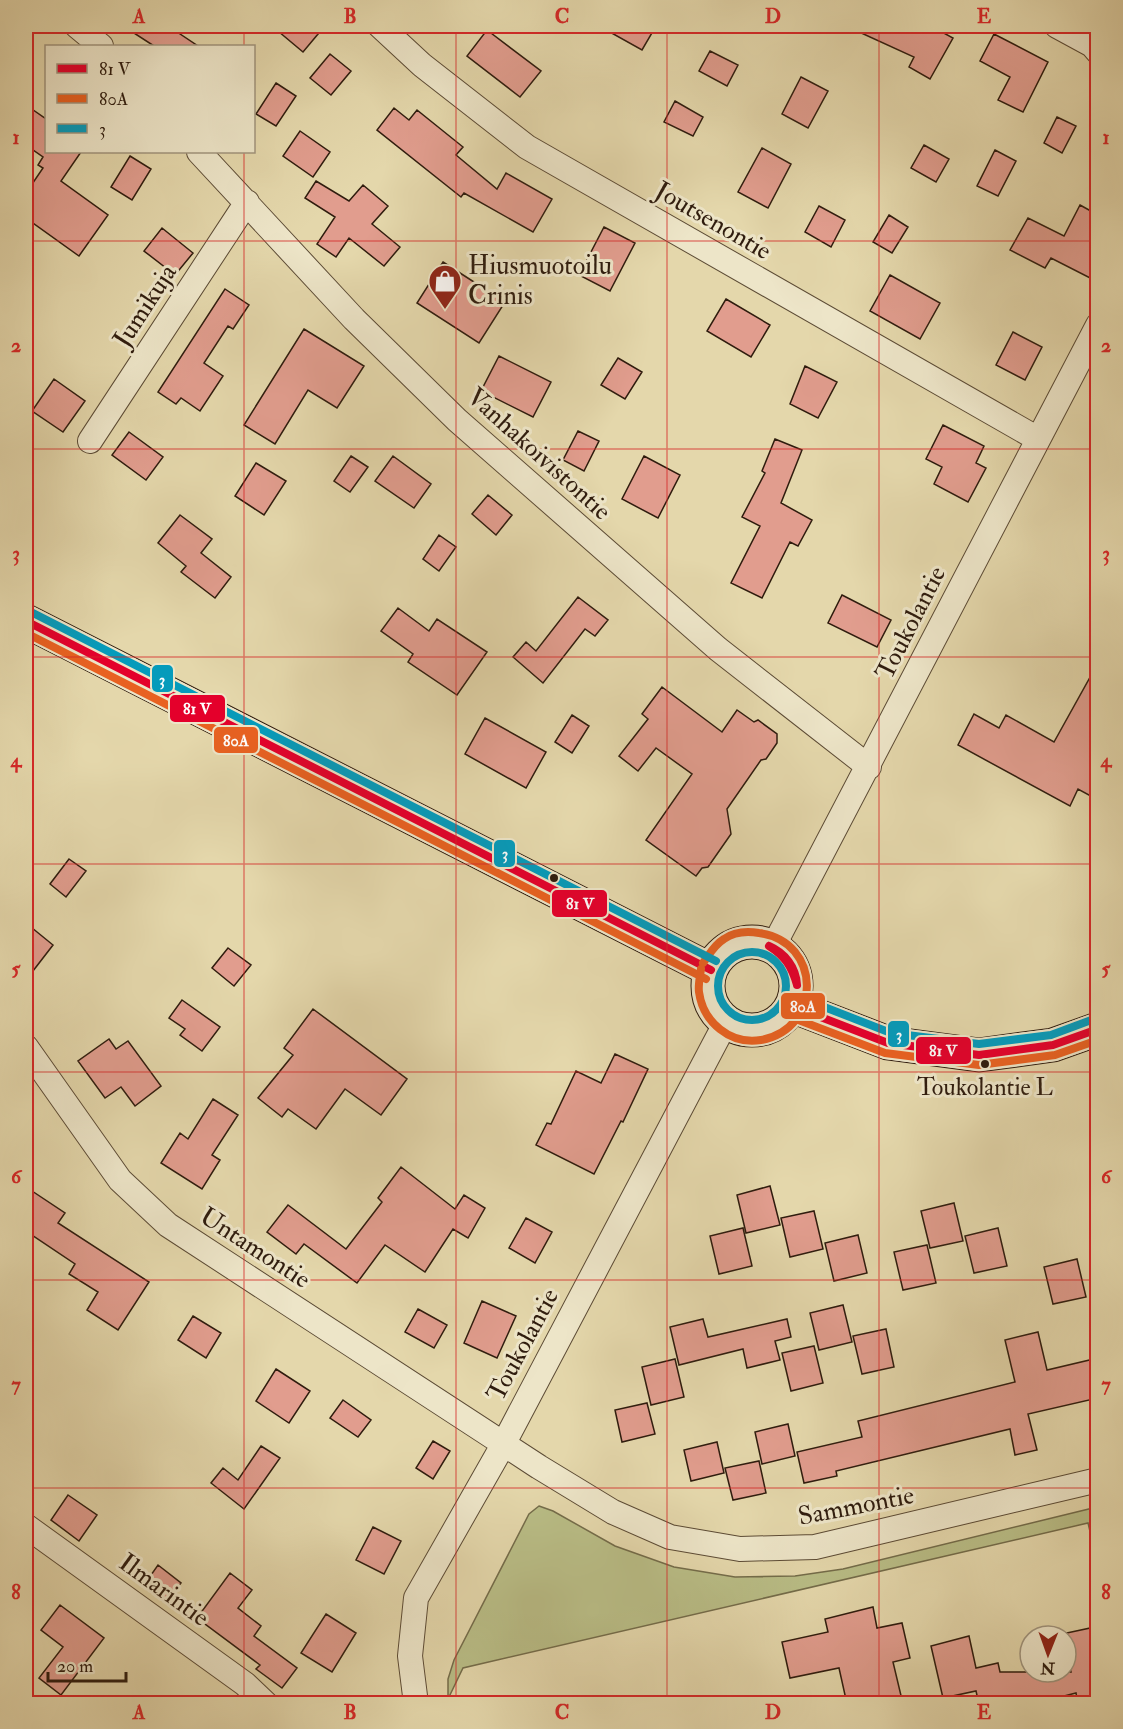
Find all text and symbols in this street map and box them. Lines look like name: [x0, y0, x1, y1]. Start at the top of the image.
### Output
text: A: [132, 4, 146, 29]
text: B: [343, 4, 357, 29]
text: C: [555, 4, 569, 29]
text: D: [765, 4, 781, 29]
text: E: [977, 4, 992, 29]
legend: [45, 45, 255, 153]
text: 81 V: [99, 58, 132, 81]
text: 80A: [99, 88, 129, 111]
text: 3: [99, 118, 106, 141]
text: 1: [12, 125, 20, 150]
text: 1: [1102, 125, 1110, 150]
street label: Joutsenontie: [648, 174, 777, 267]
place label: Hiusmuotoilu Crinis: [468, 250, 612, 312]
street label: Jumikuja: [106, 258, 184, 355]
shop icon: Hiusmuotoilu Crinis: [427, 263, 463, 310]
text: 2: [11, 333, 21, 358]
text: 2: [1101, 333, 1111, 358]
street label: Vanhakoivistontie: [460, 381, 618, 527]
text: 3: [12, 541, 20, 566]
text: 3: [1102, 541, 1110, 566]
street label: Toukolantie: [869, 561, 953, 685]
line badge: 3: [151, 664, 174, 693]
text: 3: [159, 670, 165, 690]
line badge: 81 V: [169, 694, 226, 723]
text: 81 V: [183, 699, 213, 719]
line badge: 80A: [213, 726, 259, 754]
text: 80A: [223, 731, 250, 751]
text: 4: [10, 748, 23, 773]
text: 4: [1100, 748, 1113, 773]
line badge: 3: [493, 839, 516, 868]
text: 3: [502, 844, 508, 864]
unlabelled marker: [548, 872, 560, 884]
line badge: 81 V: [551, 889, 608, 918]
text: 81 V: [566, 894, 596, 914]
text: 5: [12, 956, 22, 981]
text: 5: [1102, 956, 1112, 981]
line badge: 80A: [780, 992, 826, 1020]
text: 80A: [790, 997, 817, 1017]
line badge: 3: [887, 1020, 910, 1048]
text: 3: [896, 1025, 902, 1045]
line badge: 81 V: [915, 1036, 972, 1065]
text: 81 V: [929, 1041, 959, 1061]
marker: Toukolantie L: [979, 1058, 991, 1070]
place label: Toukolantie L: [917, 1072, 1054, 1103]
text: 6: [11, 1164, 23, 1189]
text: 6: [1101, 1164, 1113, 1189]
street label: Untamontie: [194, 1200, 316, 1296]
street label: Toukolantie: [480, 1283, 566, 1407]
text: 7: [11, 1372, 21, 1397]
text: 7: [1101, 1372, 1111, 1397]
street label: Sammontie: [795, 1479, 917, 1533]
street label: Ilmarintie: [113, 1546, 216, 1634]
text: 8: [11, 1580, 21, 1605]
text: 8: [1101, 1580, 1111, 1605]
north arrow: [1018, 1624, 1078, 1684]
scale bar: [48, 1645, 126, 1683]
text: 20 m: [57, 1655, 93, 1678]
text: N: [1040, 1658, 1056, 1678]
text: A: [132, 1700, 146, 1725]
text: B: [343, 1700, 357, 1725]
text: C: [555, 1700, 569, 1725]
text: D: [765, 1700, 781, 1725]
text: E: [977, 1700, 992, 1725]

